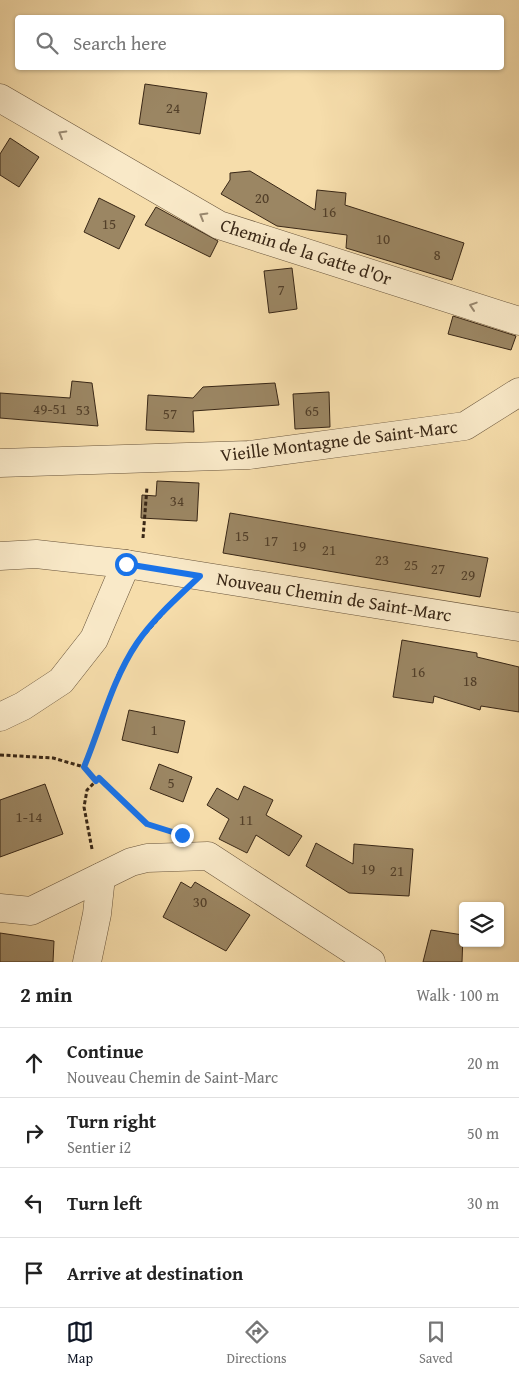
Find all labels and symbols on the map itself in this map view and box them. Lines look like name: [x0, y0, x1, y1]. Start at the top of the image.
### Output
house number: 24: [166, 97, 180, 118]
one-way arrow: [58, 131, 67, 141]
house number: 20: [255, 187, 269, 208]
house number: 16: [322, 201, 336, 222]
street label: Chemin de la Gatte d'Or: [217, 211, 396, 292]
one-way arrow: [199, 212, 208, 222]
house number: 15: [102, 213, 116, 234]
house number: 10: [376, 228, 390, 249]
house number: 8: [433, 244, 441, 265]
house number: 7: [277, 279, 285, 300]
one-way arrow: [469, 302, 477, 312]
house number: 49-51: [33, 398, 67, 419]
house number: 53: [76, 399, 90, 420]
house number: 65: [305, 400, 319, 421]
house number: 57: [163, 403, 177, 424]
street label: Vieille Montagne de Saint-Marc: [219, 413, 459, 468]
house number: 34: [170, 490, 184, 511]
house number: 15: [235, 525, 249, 546]
house number: 17: [264, 530, 278, 551]
house number: 19: [292, 535, 306, 556]
house number: 21: [322, 539, 336, 560]
house number: 23: [375, 549, 389, 570]
route start: [115, 553, 138, 576]
house number: 25: [404, 554, 418, 575]
house number: 27: [431, 558, 445, 579]
house number: 29: [461, 564, 475, 585]
street label: Nouveau Chemin de Saint-Marc: [215, 565, 453, 628]
house number: 16: [411, 661, 425, 682]
house number: 18: [463, 670, 477, 691]
house number: 1: [150, 719, 158, 740]
house number: 5: [167, 772, 175, 793]
house number: 1-14: [16, 806, 42, 827]
house number: 11: [239, 809, 253, 830]
route end: [171, 824, 194, 847]
house number: 19: [361, 858, 375, 879]
house number: 21: [390, 860, 404, 881]
house number: 30: [193, 891, 207, 912]

